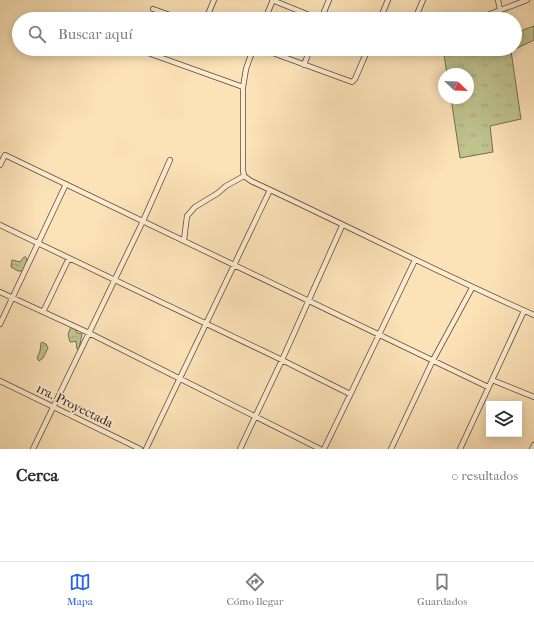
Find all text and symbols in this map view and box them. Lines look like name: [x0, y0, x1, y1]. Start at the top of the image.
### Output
search box: [12, 12, 522, 56]
icon: search: [26, 23, 48, 45]
text: Buscar aquí: [58, 25, 133, 43]
north arrow: [438, 68, 474, 104]
street label: 1ra. Proyectada: [34, 380, 117, 431]
map controls: [486, 401, 522, 437]
button: layers: [486, 401, 522, 437]
text: Cerca: [16, 465, 58, 485]
text: 0 resultados: [451, 468, 518, 483]
tab: Mapa: [67, 571, 93, 608]
tab: Cómo llegar: [226, 571, 283, 608]
tab: Guardados: [417, 571, 467, 608]

